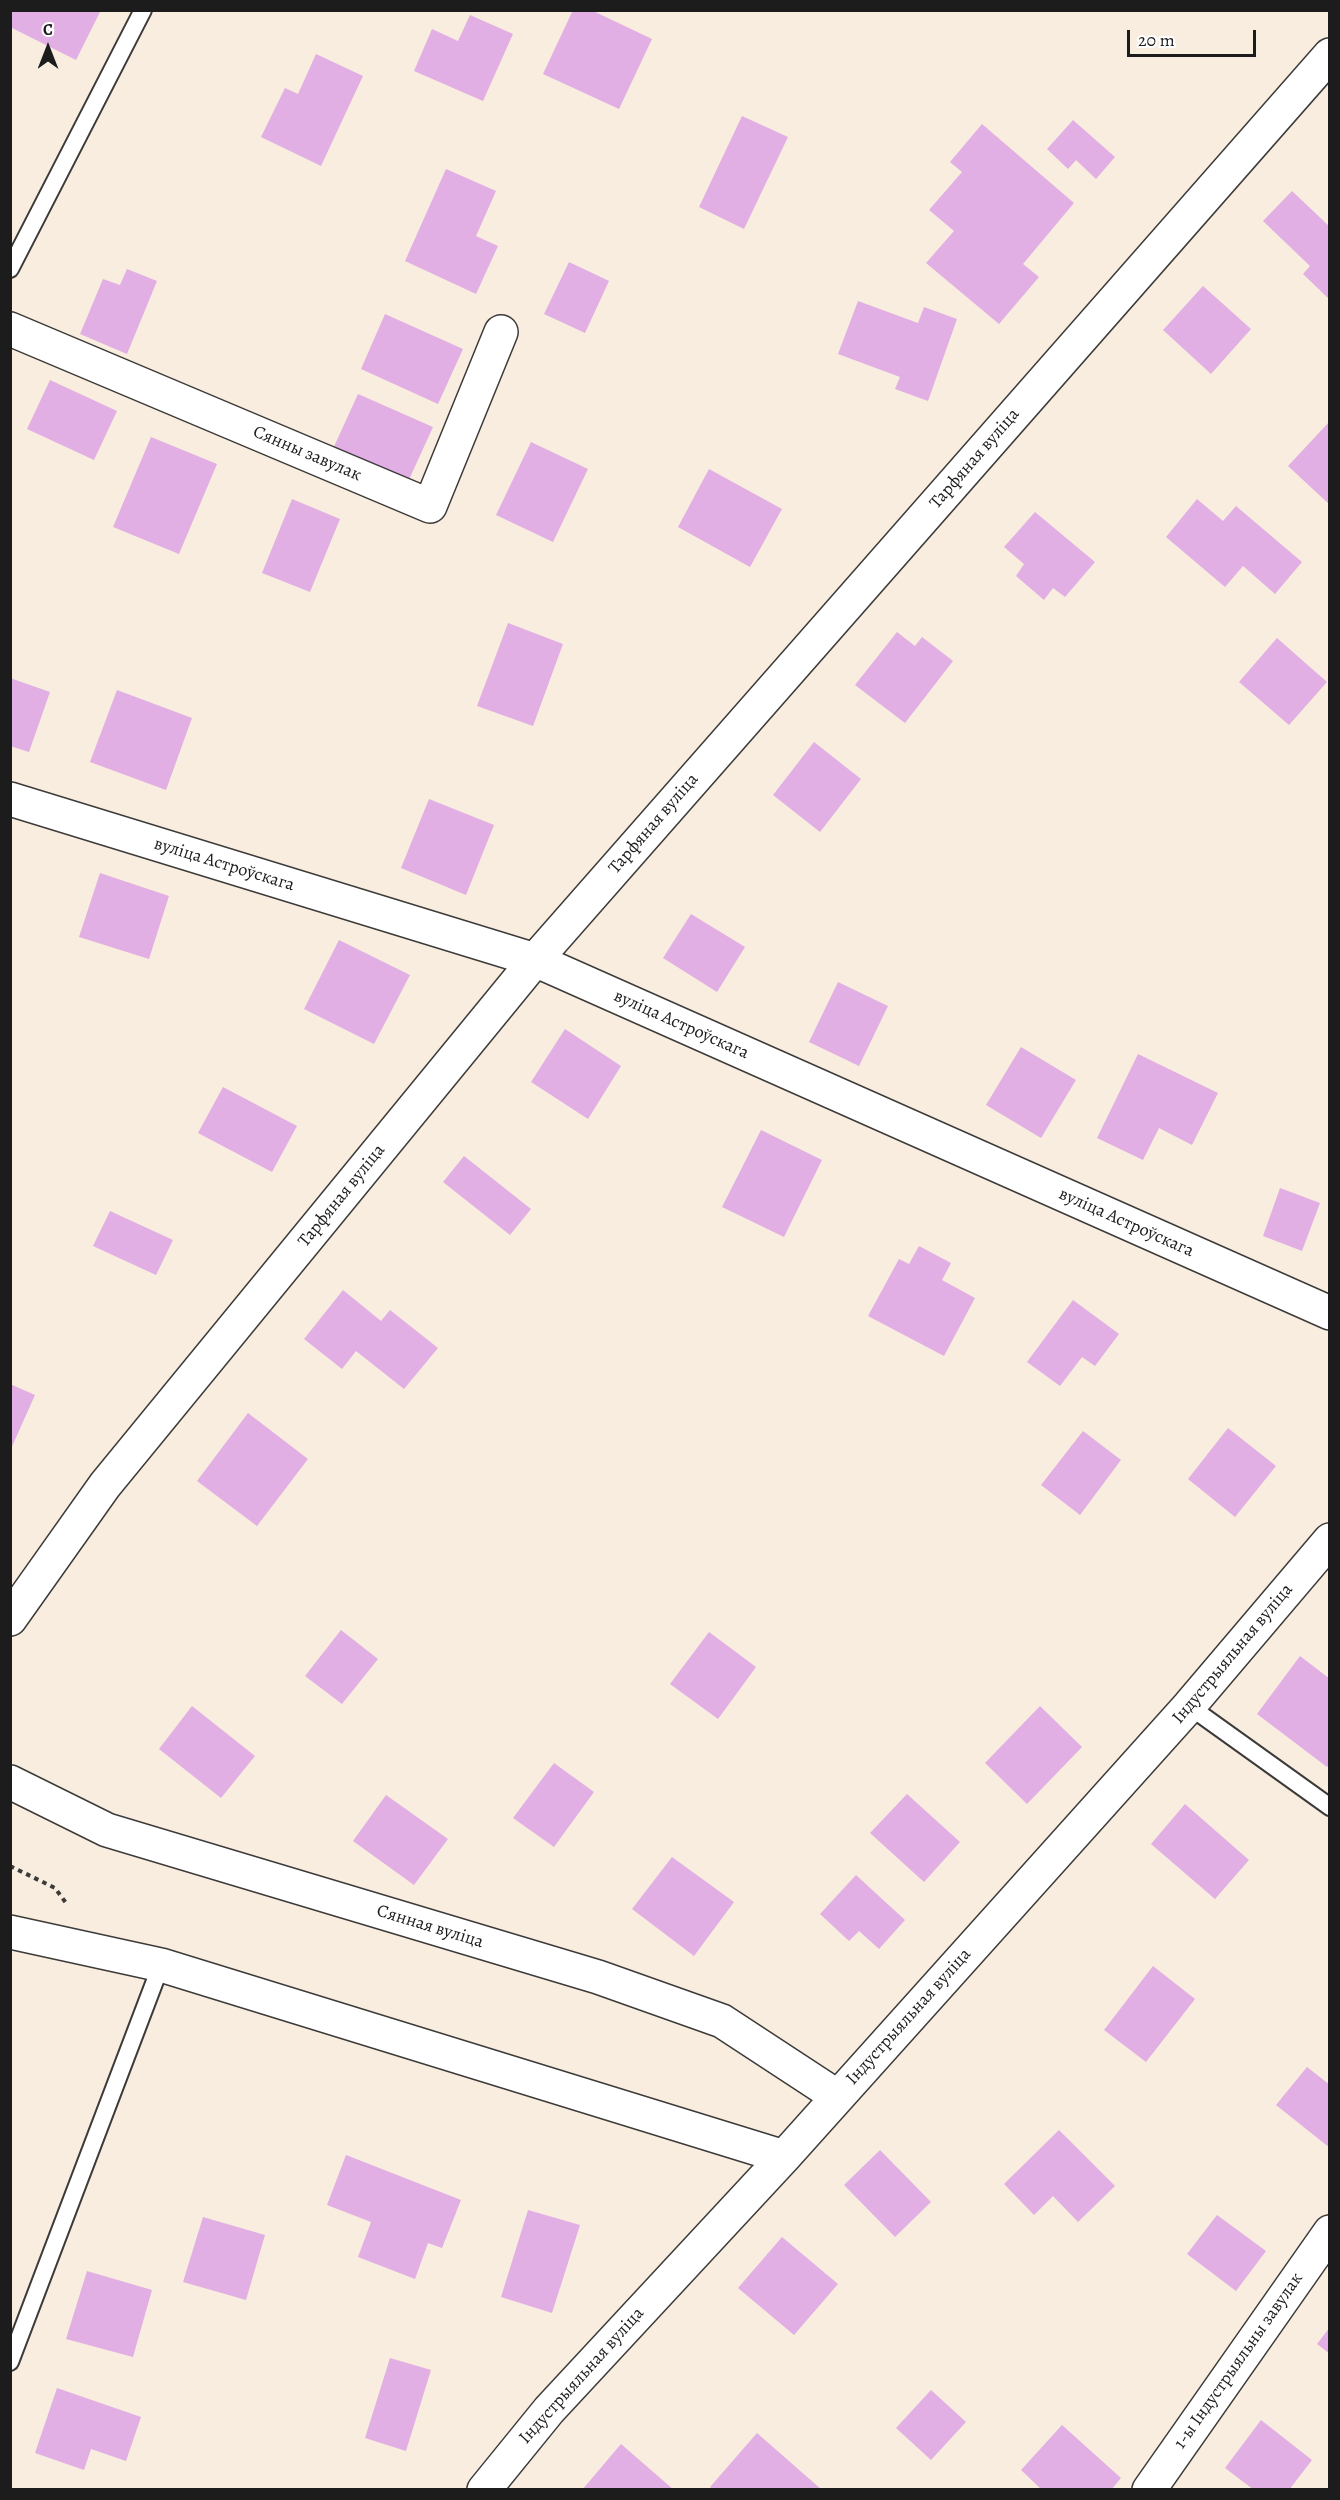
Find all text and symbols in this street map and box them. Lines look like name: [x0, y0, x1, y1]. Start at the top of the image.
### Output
north arrow: [18, 18, 78, 78]
scale bar: [1130, 18, 1259, 56]
text: С: [43, 19, 53, 41]
text: 20 m: [1138, 28, 1175, 52]
street label: Тарфяная вуліца: [926, 404, 1024, 514]
street label: Сянны завулак: [249, 421, 365, 487]
street label: Тарфяная вуліца: [605, 769, 703, 879]
street label: вуліца Астроўскага: [151, 833, 297, 897]
street label: вуліца Астроўскага: [610, 986, 752, 1064]
street label: Тарфяная вуліца: [294, 1140, 390, 1252]
street label: вуліца Астроўскага: [1055, 1184, 1197, 1262]
street label: Індустрыяльная вуліца: [1168, 1580, 1298, 1728]
street label: Сянная вуліца: [374, 1901, 486, 1953]
street label: Індустрыяльная вуліца: [842, 1944, 976, 2090]
street label: 1-ы Індустрыяльны завулак: [1170, 2269, 1308, 2453]
street label: Індустрыяльная вуліца: [515, 2303, 649, 2449]

